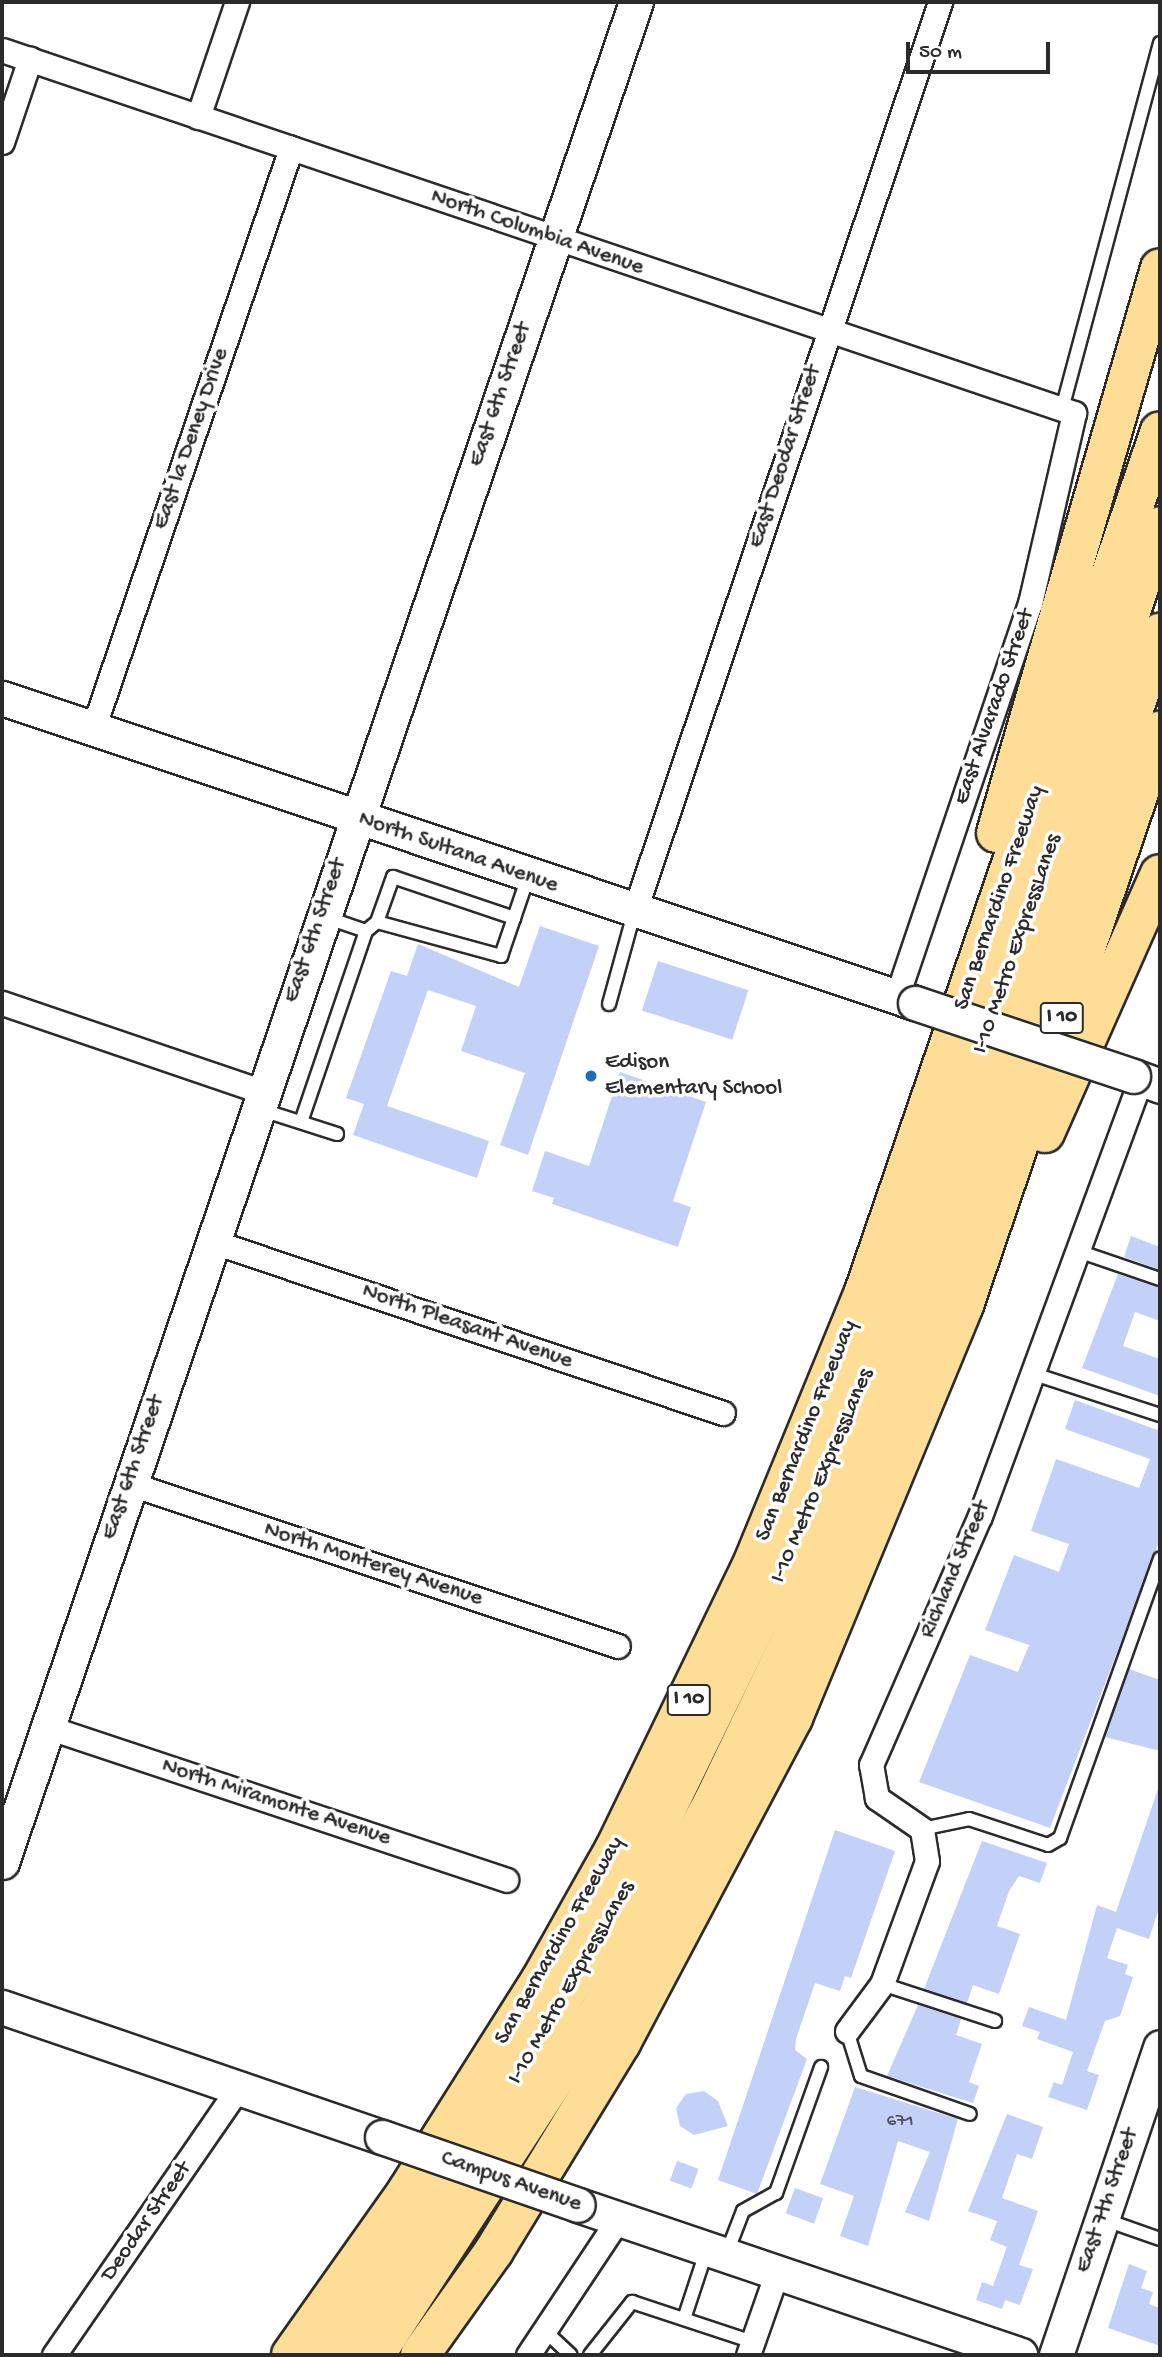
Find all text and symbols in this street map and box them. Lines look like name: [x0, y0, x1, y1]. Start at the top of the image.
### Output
scale bar: [910, 28, 1054, 72]
text: 50 m: [919, 41, 962, 66]
street label: North Columbia Avenue: [427, 184, 647, 282]
street label: East 6th Street: [463, 319, 539, 471]
street label: East la Deney Drive: [148, 345, 236, 533]
street label: East Deodar Street: [743, 362, 829, 552]
street label: East Alvarado Street: [949, 606, 1041, 808]
street label: San Bernardino Freeway: [949, 782, 1051, 1014]
street label: North Sultana Avenue: [355, 806, 561, 900]
street label: I-10 Metro ExpressLanes: [967, 831, 1069, 1057]
street label: East 6th Street: [278, 855, 354, 1007]
road number: I 10: [1039, 1000, 1085, 1036]
place label: Edison Elementary School: [605, 1049, 782, 1103]
marker: Edison Elementary School: [583, 1068, 599, 1084]
street label: North Pleasant Avenue: [358, 1278, 576, 1376]
street label: San Bernardino Freeway: [750, 1317, 864, 1545]
street label: I-10 Metro ExpressLanes: [765, 1365, 881, 1587]
street label: East 6th Street: [96, 1392, 172, 1544]
street label: Richland Street: [915, 1497, 997, 1643]
street label: North Monterey Avenue: [260, 1517, 486, 1613]
road number: I 10: [666, 1682, 712, 1718]
street label: North Miramonte Avenue: [158, 1753, 394, 1853]
street label: San Bernardino Freeway: [489, 1832, 631, 2050]
street label: I-10 Metro ExpressLanes: [502, 1876, 642, 2090]
house number: 671: [886, 2111, 914, 2133]
street label: East 7th Street: [1070, 2125, 1146, 2277]
street label: Campus Avenue: [437, 2145, 585, 2219]
street label: Deodar Street: [96, 2157, 198, 2287]

